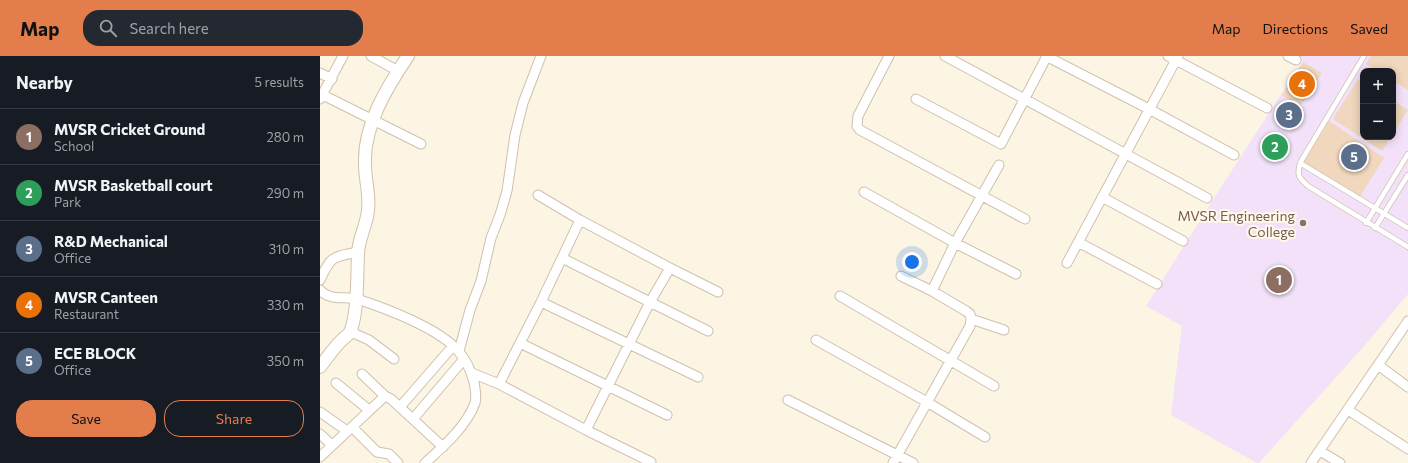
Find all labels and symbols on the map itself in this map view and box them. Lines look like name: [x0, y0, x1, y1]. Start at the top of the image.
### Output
pin: 4: [1289, 69, 1315, 99]
pin: 3: [1276, 100, 1302, 130]
pin: 2: [1262, 132, 1288, 162]
pin: 5: [1341, 142, 1367, 172]
place label: MVSR Engineering College: [1177, 207, 1295, 240]
marker: MVSR Engineering College: [1298, 218, 1308, 228]
your location: [902, 252, 922, 272]
pin: 1: [1266, 265, 1292, 295]

